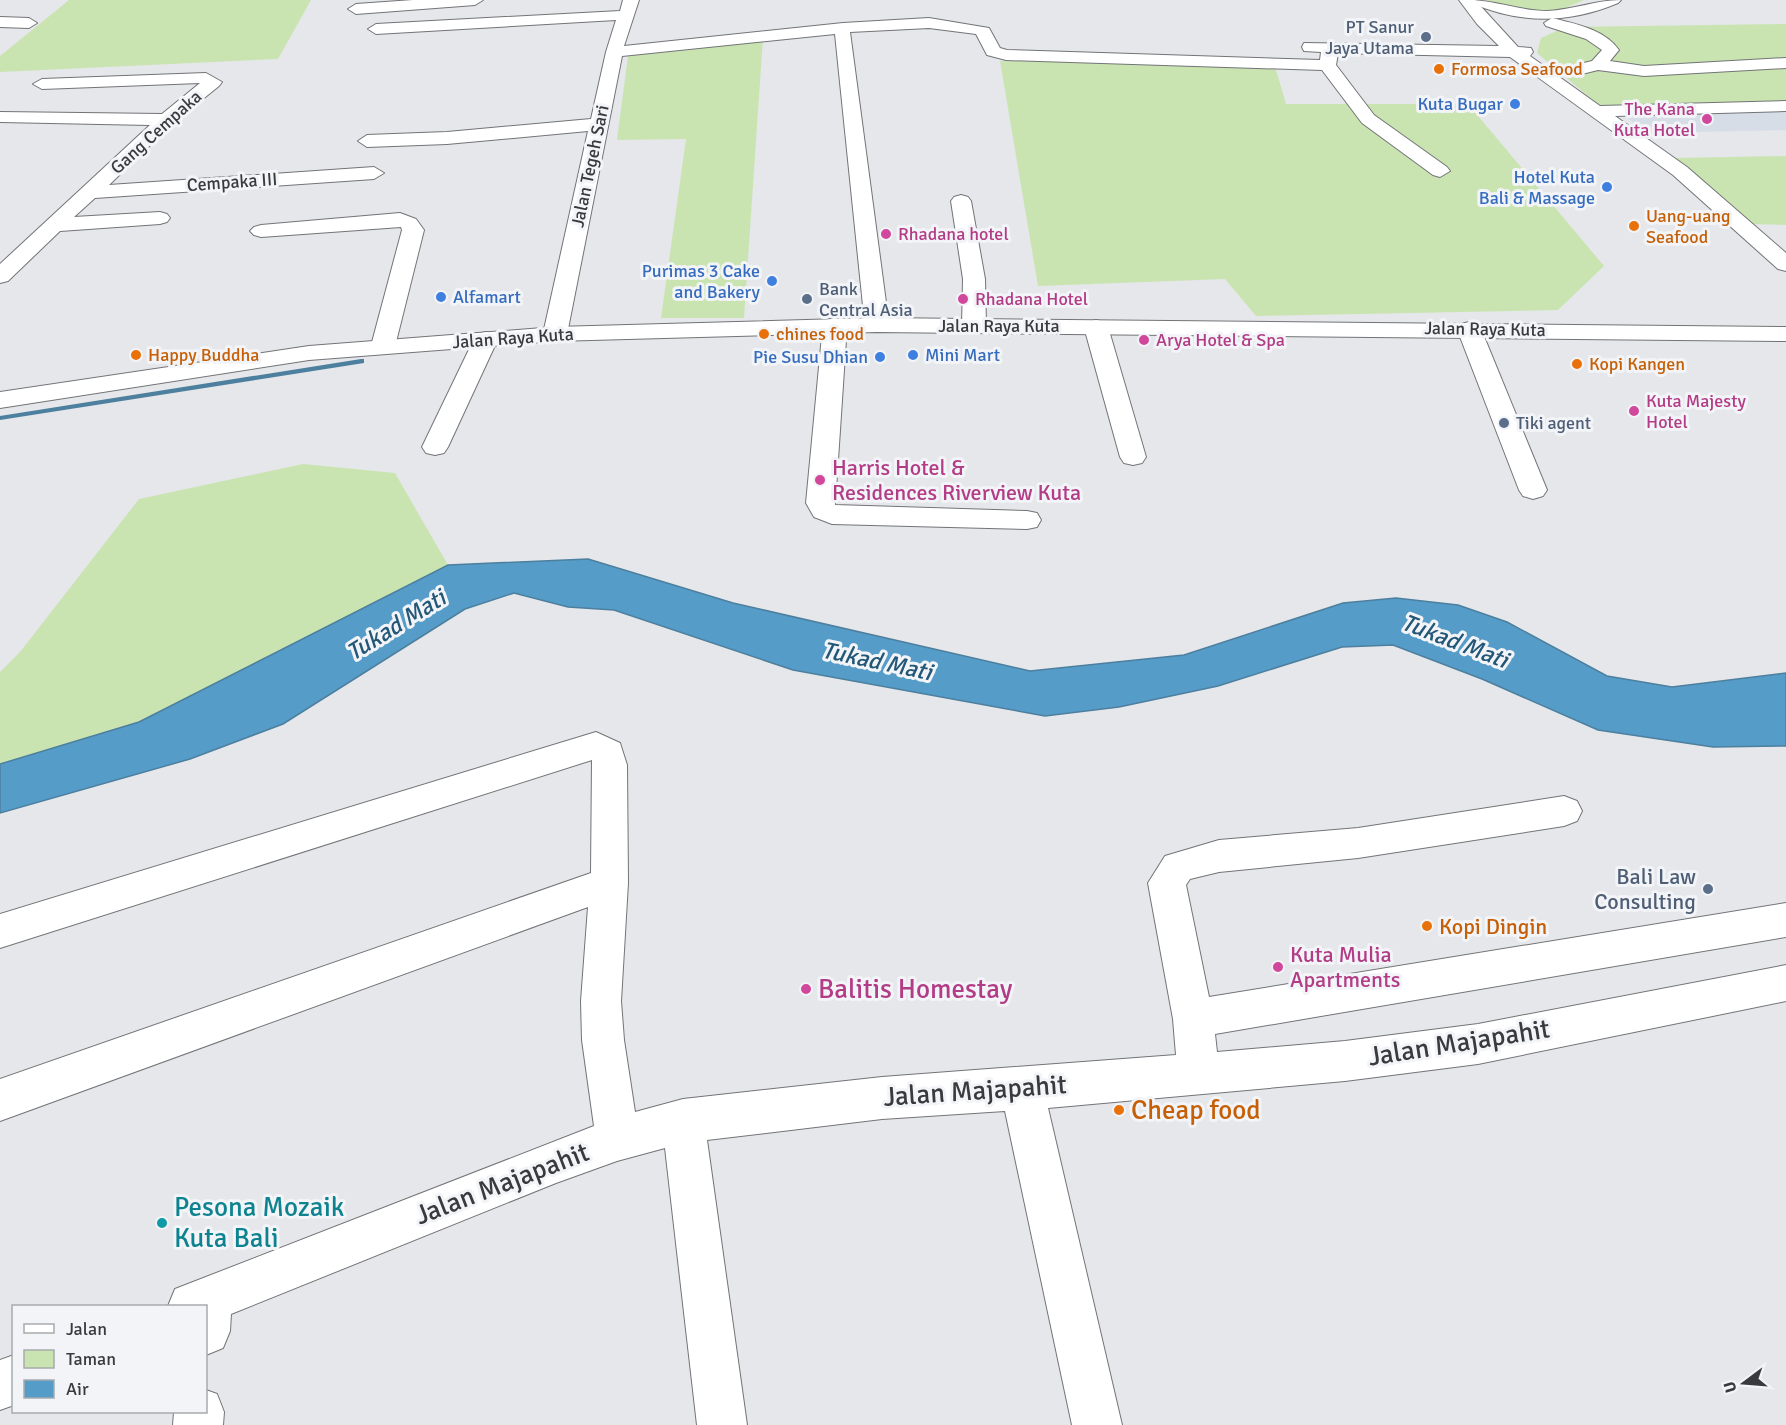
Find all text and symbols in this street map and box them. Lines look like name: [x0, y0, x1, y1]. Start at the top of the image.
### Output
place label: PT Sanur Jaya Utama: [1325, 16, 1414, 59]
marker: PT Sanur Jaya Utama: [1419, 30, 1433, 44]
place label: Formosa Seafood: [1451, 58, 1583, 80]
marker: Formosa Seafood: [1432, 62, 1446, 76]
street label: Gang Cempaka: [106, 85, 206, 179]
place label: Kuta Bugar: [1417, 93, 1503, 115]
marker: Kuta Bugar: [1508, 97, 1522, 111]
place label: The Kana Kuta Hotel: [1614, 98, 1695, 141]
street label: Jalan Tegeh Sari: [566, 103, 614, 229]
marker: The Kana Kuta Hotel: [1700, 112, 1714, 126]
place label: Hotel Kuta Bali & Massage: [1479, 166, 1595, 209]
street label: Cempaka III: [186, 168, 278, 196]
marker: Hotel Kuta Bali & Massage: [1600, 180, 1614, 194]
place label: Uang-uang Seafood: [1646, 205, 1731, 248]
marker: Uang-uang Seafood: [1627, 219, 1641, 233]
place label: Rhadana hotel: [898, 223, 1009, 245]
marker: Rhadana hotel: [879, 227, 893, 241]
place label: Purimas 3 Cake and Bakery: [642, 260, 761, 303]
marker: Purimas 3 Cake and Bakery: [765, 274, 779, 288]
place label: Bank Central Asia: [819, 278, 913, 321]
place label: Alfamart: [453, 286, 521, 308]
place label: Rhadana Hotel: [975, 288, 1088, 310]
marker: Alfamart: [434, 290, 448, 304]
marker: Bank Central Asia: [800, 292, 814, 306]
marker: Rhadana Hotel: [956, 292, 970, 306]
street label: Jalan Raya Kuta: [938, 315, 1060, 337]
street label: Jalan Raya Kuta: [1424, 317, 1546, 341]
street label: Jalan Raya Kuta: [452, 323, 574, 353]
place label: chines food: [776, 323, 864, 345]
marker: chines food: [757, 327, 771, 341]
place label: Arya Hotel & Spa: [1156, 329, 1285, 351]
marker: Arya Hotel & Spa: [1137, 333, 1151, 347]
place label: Happy Buddha: [148, 344, 259, 366]
place label: Mini Mart: [925, 344, 1000, 366]
place label: Pie Susu Dhian: [753, 346, 868, 368]
marker: Happy Buddha: [129, 348, 143, 362]
marker: Mini Mart: [906, 348, 920, 362]
marker: Pie Susu Dhian: [873, 350, 887, 364]
place label: Kopi Kangen: [1589, 353, 1685, 375]
marker: Kopi Kangen: [1570, 357, 1584, 371]
place label: Kuta Majesty Hotel: [1646, 390, 1747, 433]
marker: Kuta Majesty Hotel: [1627, 404, 1641, 418]
place label: Tiki agent: [1516, 412, 1591, 434]
marker: Tiki agent: [1497, 416, 1511, 430]
place label: Harris Hotel & Residences Riverview Kuta: [832, 454, 1081, 506]
marker: Harris Hotel & Residences Riverview Kuta: [813, 473, 827, 487]
water label: Tukad Mati: [341, 581, 453, 667]
water label: Tukad Mati: [1398, 607, 1515, 676]
water label: Tukad Mati: [819, 635, 937, 688]
place label: Bali Law Consulting: [1594, 863, 1696, 915]
marker: Bali Law Consulting: [1701, 882, 1715, 896]
place label: Kopi Dingin: [1439, 913, 1547, 940]
marker: Kopi Dingin: [1420, 919, 1434, 933]
place label: Kuta Mulia Apartments: [1290, 941, 1400, 993]
marker: Kuta Mulia Apartments: [1271, 960, 1285, 974]
place label: Balitis Homestay: [818, 973, 1013, 1006]
marker: Balitis Homestay: [799, 982, 813, 996]
street label: Jalan Majapahit: [1366, 1012, 1552, 1074]
street label: Jalan Majapahit: [882, 1068, 1068, 1114]
place label: Cheap food: [1131, 1094, 1261, 1127]
marker: Cheap food: [1112, 1103, 1126, 1117]
street label: Jalan Majapahit: [410, 1136, 594, 1232]
place label: Pesona Mozaik Kuta Bali: [174, 1191, 345, 1255]
marker: Pesona Mozaik Kuta Bali: [155, 1216, 169, 1230]
legend: [12, 1305, 207, 1413]
text: Jalan: [66, 1318, 107, 1340]
text: Taman: [66, 1348, 116, 1370]
north arrow: [1714, 1353, 1774, 1413]
text: Air: [66, 1378, 89, 1400]
text: U: [1719, 1379, 1742, 1395]

